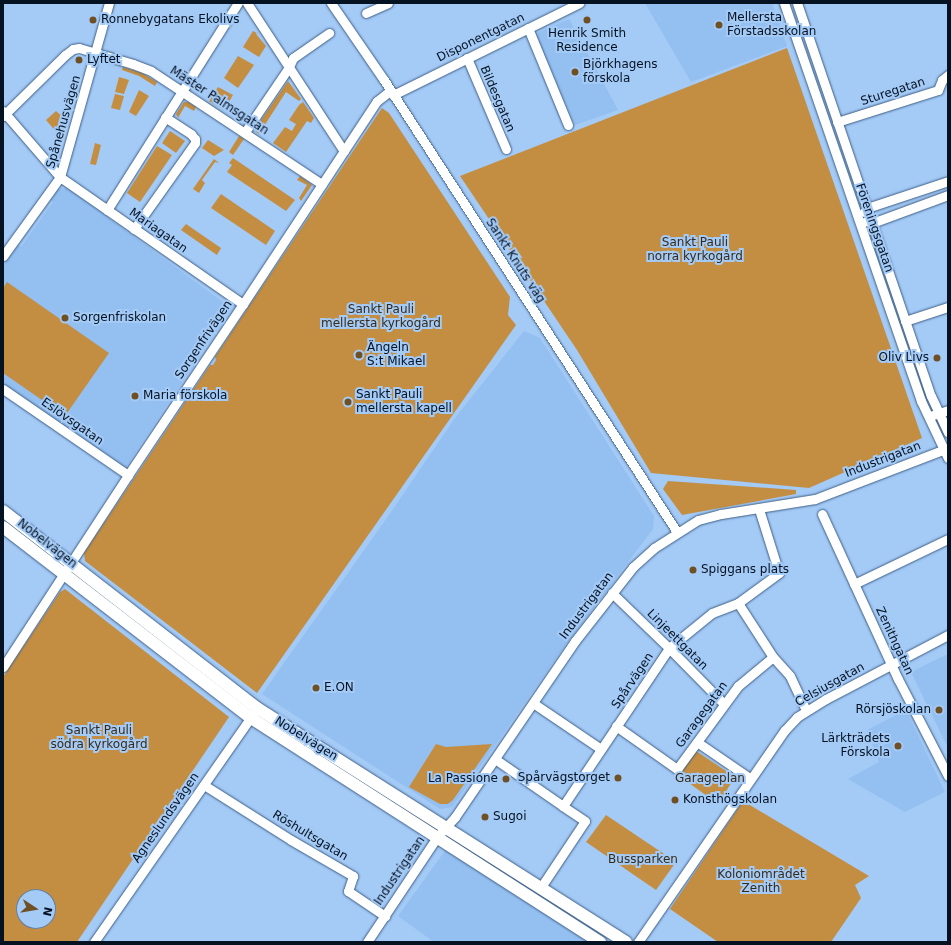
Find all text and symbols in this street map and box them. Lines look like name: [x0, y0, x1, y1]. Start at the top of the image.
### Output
street label: Disponentgatan: [435, 11, 527, 65]
place label: Mellersta Förstadsskolan: [727, 11, 816, 39]
place label: Ronnebygatans Ekolivs: [101, 13, 240, 27]
marker: Ronnebygatans Ekolivs: [88, 15, 98, 25]
marker: Henrik Smith Residence: [582, 15, 592, 25]
marker: Mellersta Förstadsskolan: [714, 20, 724, 30]
place label: Henrik Smith Residence: [548, 27, 626, 55]
place label: Lyftet: [87, 53, 120, 67]
marker: Lyftet: [74, 55, 84, 65]
place label: Björkhagens förskola: [583, 58, 658, 86]
street label: Mäster Palmsgatan: [167, 64, 271, 138]
street label: Bildesgatan: [477, 64, 517, 134]
marker: Björkhagens förskola: [570, 67, 580, 77]
street label: Spånehusvägen: [44, 74, 84, 170]
street label: Sturegatan: [859, 75, 927, 109]
street label: Föreningsgatan: [852, 182, 896, 274]
street label: Mariagatan: [126, 206, 190, 256]
street label: Sankt Knuts väg: [482, 216, 548, 306]
park label: Sankt Pauli norra kyrkogård: [647, 236, 743, 264]
street label: Sorgenfrivägen: [172, 298, 236, 382]
park label: Sankt Pauli mellersta kyrkogård: [321, 303, 441, 331]
place label: Sorgenfriskolan: [73, 311, 166, 325]
marker: Sorgenfriskolan: [60, 313, 70, 323]
place label: Ängeln S:t Mikael: [367, 341, 426, 369]
marker: Ängeln S:t Mikael: [354, 350, 364, 360]
place label: Oliv Livs: [879, 351, 929, 365]
marker: Oliv Livs: [932, 353, 942, 363]
place label: Sankt Pauli mellersta kapell: [356, 388, 452, 416]
place label: Maria förskola: [143, 389, 227, 403]
marker: Maria förskola: [130, 391, 140, 401]
street label: Eslövsgatan: [38, 395, 106, 449]
marker: Sankt Pauli mellersta kapell: [343, 397, 353, 407]
street label: Industrigatan: [843, 439, 923, 481]
street label: Nobelvägen: [14, 516, 80, 572]
place label: Spiggans plats: [701, 563, 789, 577]
marker: Spiggans plats: [688, 565, 698, 575]
street label: Industrigatan: [557, 570, 617, 642]
street label: Zenithgatan: [872, 605, 916, 677]
street label: Linjeettgatan: [644, 607, 710, 673]
street label: Spårvägen: [609, 650, 657, 712]
street label: Celsiusgatan: [793, 660, 867, 710]
street label: Garagegatan: [673, 679, 731, 751]
place label: E.ON: [324, 681, 354, 695]
marker: E.ON: [311, 683, 321, 693]
place label: Rörsjöskolan: [856, 703, 931, 717]
marker: Rörsjöskolan: [934, 705, 944, 715]
street label: Nobelvägen: [272, 714, 340, 764]
park label: Sankt Pauli södra kyrkogård: [50, 724, 148, 752]
place label: Lärkträdets Förskola: [821, 732, 890, 760]
marker: Lärkträdets Förskola: [893, 741, 903, 751]
street label: Agneslundsvägen: [130, 770, 202, 866]
place label: Spårvägstorget: [518, 771, 610, 785]
place label: La Passione: [428, 772, 498, 786]
park label: Garageplan: [675, 772, 745, 786]
marker: Spårvägstorget: [613, 773, 623, 783]
marker: La Passione: [501, 774, 511, 784]
place label: Konsthögskolan: [683, 793, 777, 807]
marker: Konsthögskolan: [670, 795, 680, 805]
street label: Röshultsgatan: [270, 808, 350, 864]
place label: Sugoi: [493, 810, 527, 824]
marker: Sugoi: [480, 812, 490, 822]
street label: Industrigatan: [372, 834, 428, 908]
park label: Bussparken: [608, 853, 678, 867]
park label: Koloniområdet Zenith: [717, 868, 805, 896]
north arrow: [16, 889, 56, 929]
text: N: [40, 906, 55, 917]

